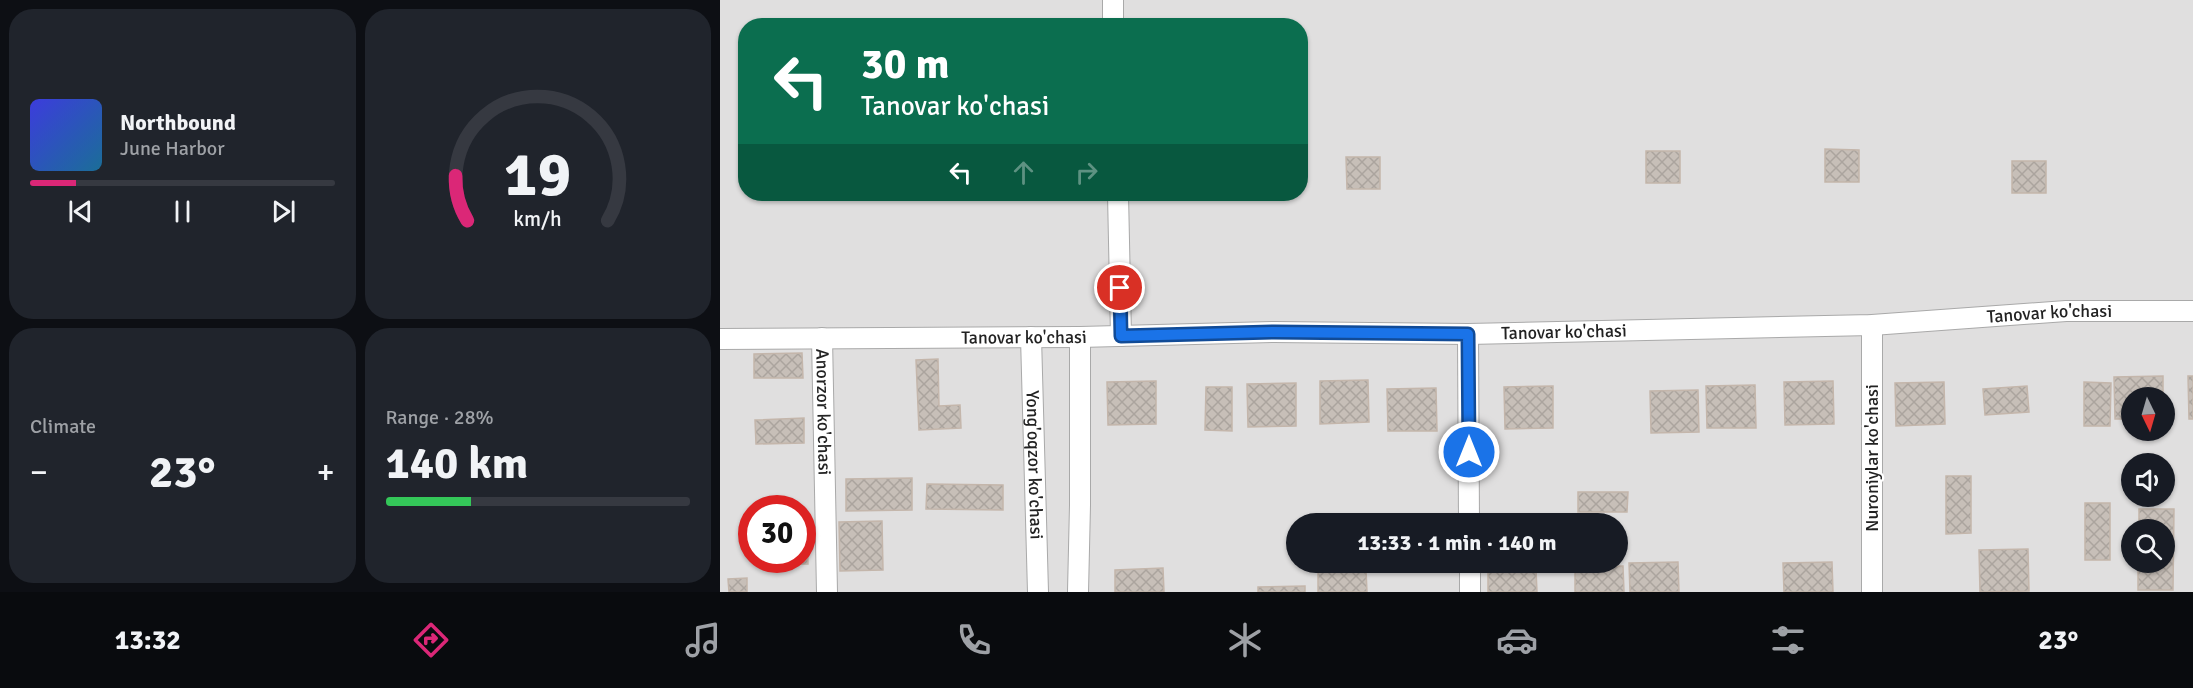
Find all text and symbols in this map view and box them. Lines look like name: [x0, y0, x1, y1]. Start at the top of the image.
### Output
text: 30 m: [861, 39, 950, 90]
icon: left: [762, 42, 840, 120]
text: Tanovar ko'chasi: [861, 90, 1049, 123]
text: Northbound: [120, 109, 236, 136]
text: June Harbor: [120, 136, 225, 161]
text: 19: [504, 136, 571, 213]
icon: left: [944, 156, 977, 189]
icon: ahead: [1007, 156, 1040, 189]
icon: right: [1070, 156, 1103, 189]
icon: previous: [64, 195, 97, 228]
icon: pause: [166, 195, 199, 228]
icon: next: [267, 195, 300, 228]
text: km/h: [513, 206, 562, 232]
pin: [1094, 262, 1145, 313]
icon: arrive: [1103, 271, 1136, 304]
street label: Tanovar ko'chasi: [1986, 300, 2112, 328]
street label: Tanovar ko'chasi: [1501, 319, 1627, 344]
street label: Tanovar ko'chasi: [961, 326, 1087, 349]
street label: Anorzor ko'chasi: [811, 348, 836, 476]
street label: Nuroniylar ko'chasi: [1861, 384, 1883, 532]
north arrow: [2121, 387, 2175, 441]
map controls: [2121, 387, 2175, 573]
street label: Yong'oqzor ko'chasi: [1021, 390, 1048, 540]
text: Range · 28%: [386, 405, 494, 430]
text: Climate: [30, 414, 96, 439]
position arrow: [1437, 420, 1501, 484]
text: 140 km: [386, 436, 528, 491]
text: 23°: [149, 445, 216, 500]
text: −: [30, 452, 48, 493]
text: +: [317, 452, 334, 493]
button: sound: [2121, 453, 2175, 507]
speed limit sign: 30: [738, 495, 816, 573]
button: search: [2121, 519, 2175, 573]
text: 13:33 · 1 min · 140 m: [1357, 529, 1557, 556]
icon: directions: [410, 619, 452, 661]
icon: music: [682, 619, 724, 661]
icon: phone: [953, 619, 995, 661]
icon: climate: [1224, 619, 1266, 661]
icon: car: [1496, 619, 1538, 661]
icon: filters: [1767, 619, 1809, 661]
text: 13:32: [115, 624, 181, 657]
text: 23°: [2038, 624, 2078, 657]

